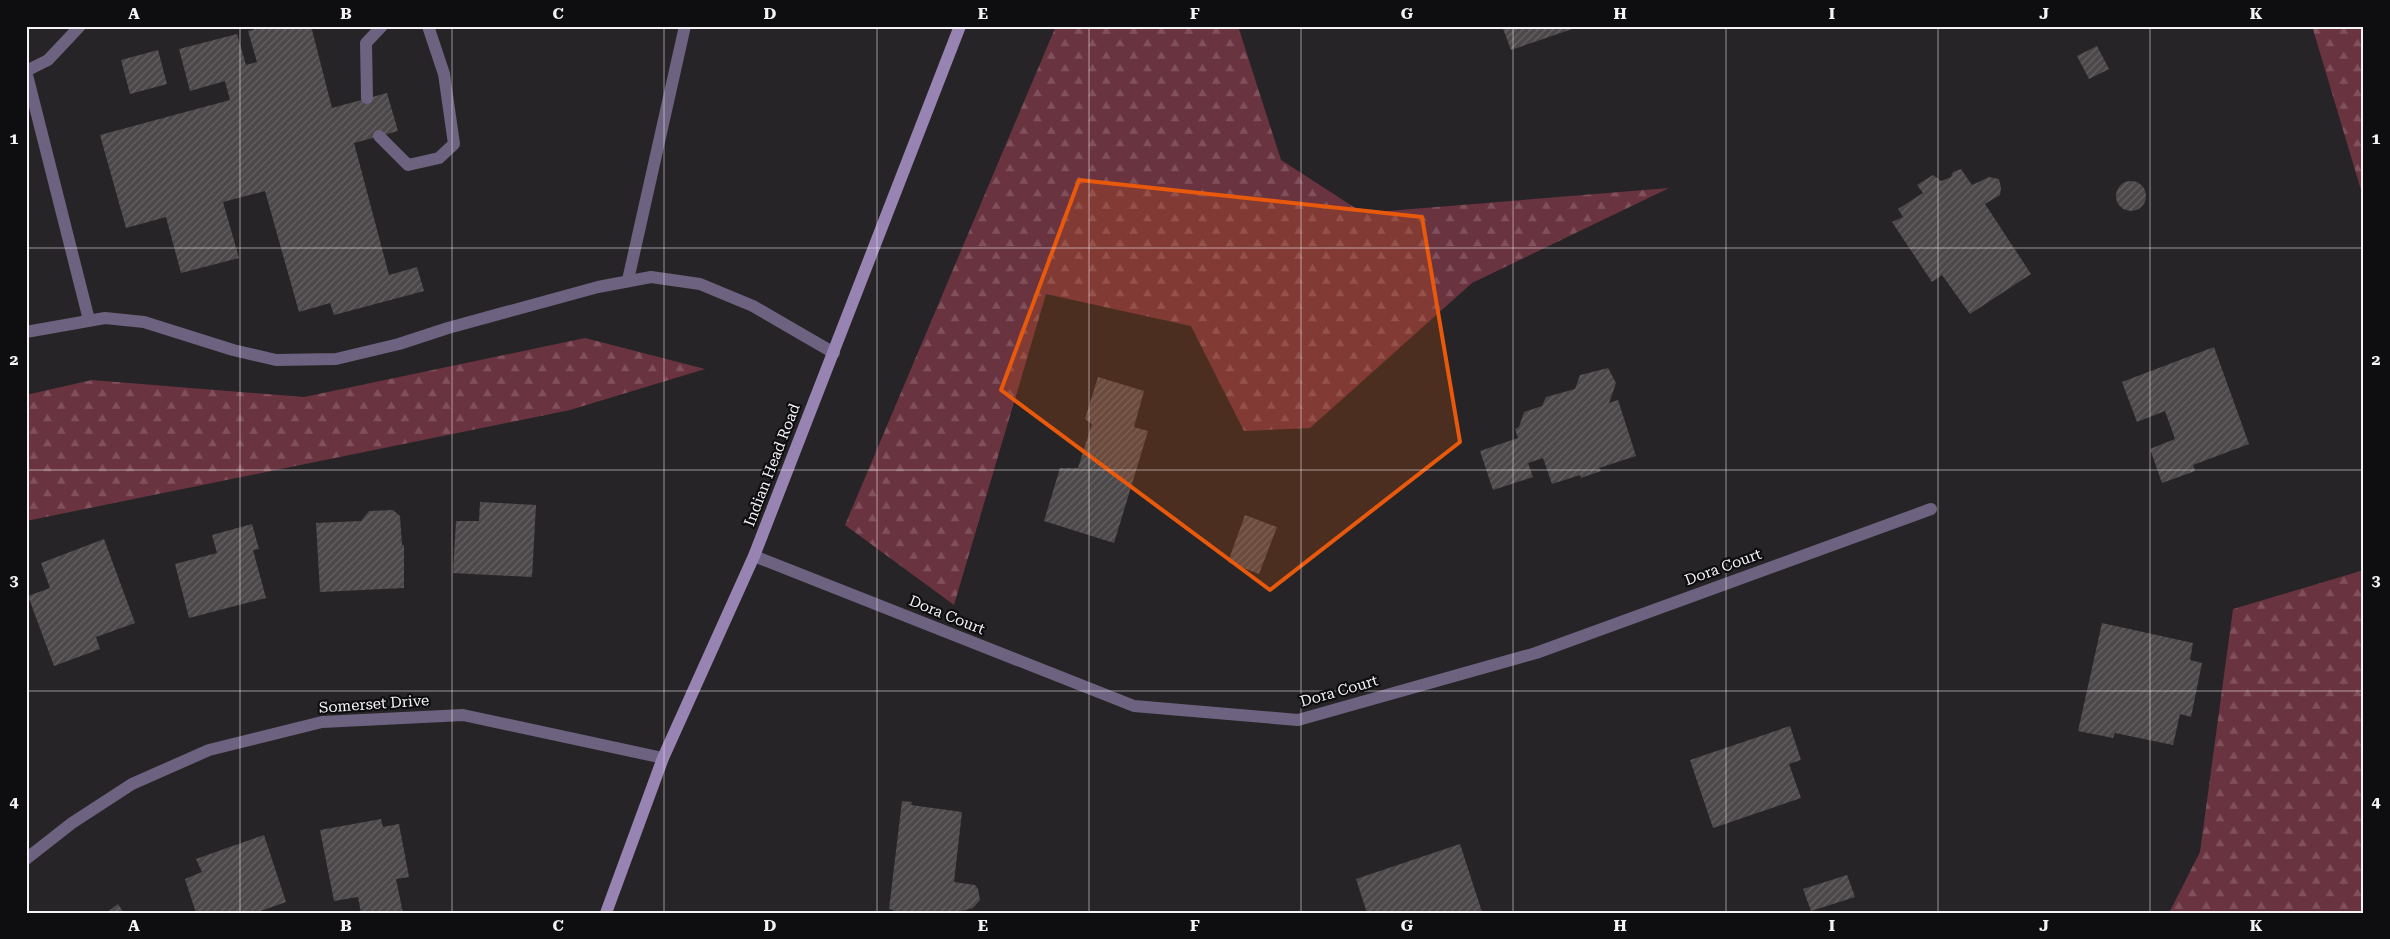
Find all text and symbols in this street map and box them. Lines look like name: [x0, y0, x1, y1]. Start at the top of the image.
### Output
text: A: [128, 4, 140, 23]
text: B: [340, 4, 352, 23]
text: C: [552, 4, 564, 23]
text: D: [764, 4, 777, 23]
text: E: [978, 4, 988, 23]
text: F: [1190, 4, 1200, 23]
text: G: [1401, 4, 1414, 23]
text: H: [1613, 4, 1627, 23]
text: I: [1829, 4, 1835, 23]
text: J: [2039, 4, 2049, 23]
text: K: [2250, 4, 2263, 23]
text: 1: [10, 129, 19, 148]
text: 1: [2372, 129, 2381, 148]
text: 2: [10, 350, 19, 369]
text: 2: [2372, 350, 2381, 369]
street label: Indian Head Road: [740, 401, 804, 529]
street label: Dora Court: [1682, 545, 1764, 589]
text: 3: [10, 571, 19, 590]
text: 3: [2372, 571, 2381, 590]
street label: Dora Court: [906, 592, 988, 639]
street label: Dora Court: [1298, 671, 1380, 711]
street label: Somerset Drive: [318, 691, 430, 717]
text: 4: [10, 792, 19, 811]
text: 4: [2372, 792, 2381, 811]
text: A: [128, 916, 140, 935]
text: B: [340, 916, 352, 935]
text: C: [552, 916, 564, 935]
text: D: [764, 916, 777, 935]
text: E: [978, 916, 988, 935]
text: F: [1190, 916, 1200, 935]
text: G: [1401, 916, 1414, 935]
text: H: [1613, 916, 1627, 935]
text: I: [1829, 916, 1835, 935]
text: J: [2039, 916, 2049, 935]
text: K: [2250, 916, 2263, 935]

